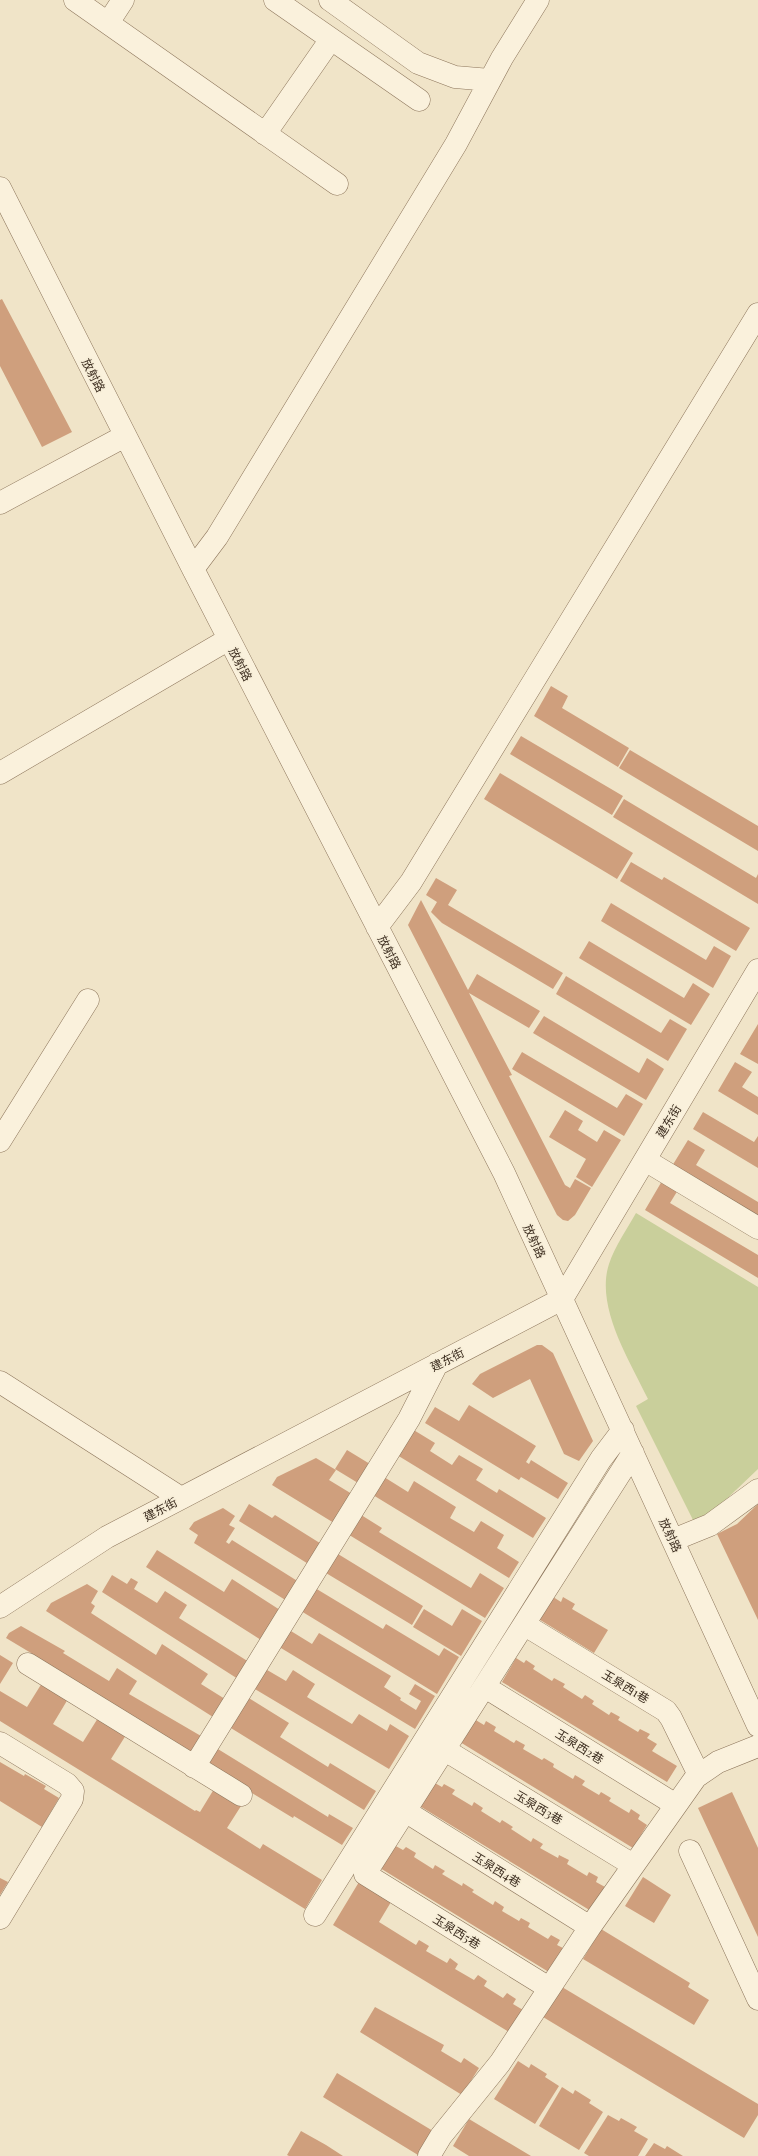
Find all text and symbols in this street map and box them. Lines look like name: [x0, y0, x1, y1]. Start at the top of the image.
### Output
street label: 放射路: [79, 355, 109, 395]
street label: 放射路: [226, 644, 256, 684]
street label: 放射路: [375, 932, 405, 972]
street label: 建东街: [652, 1101, 684, 1141]
street label: 放射路: [520, 1221, 550, 1261]
street label: 建东街: [427, 1344, 467, 1374]
street label: 建东街: [140, 1493, 180, 1525]
street label: 放射路: [656, 1515, 686, 1555]
street label: 玉泉西1巷: [599, 1666, 653, 1706]
street label: 玉泉西2巷: [553, 1725, 607, 1767]
street label: 玉泉西3巷: [512, 1786, 566, 1828]
street label: 玉泉西4巷: [470, 1848, 524, 1890]
street label: 玉泉西5巷: [430, 1910, 484, 1952]

